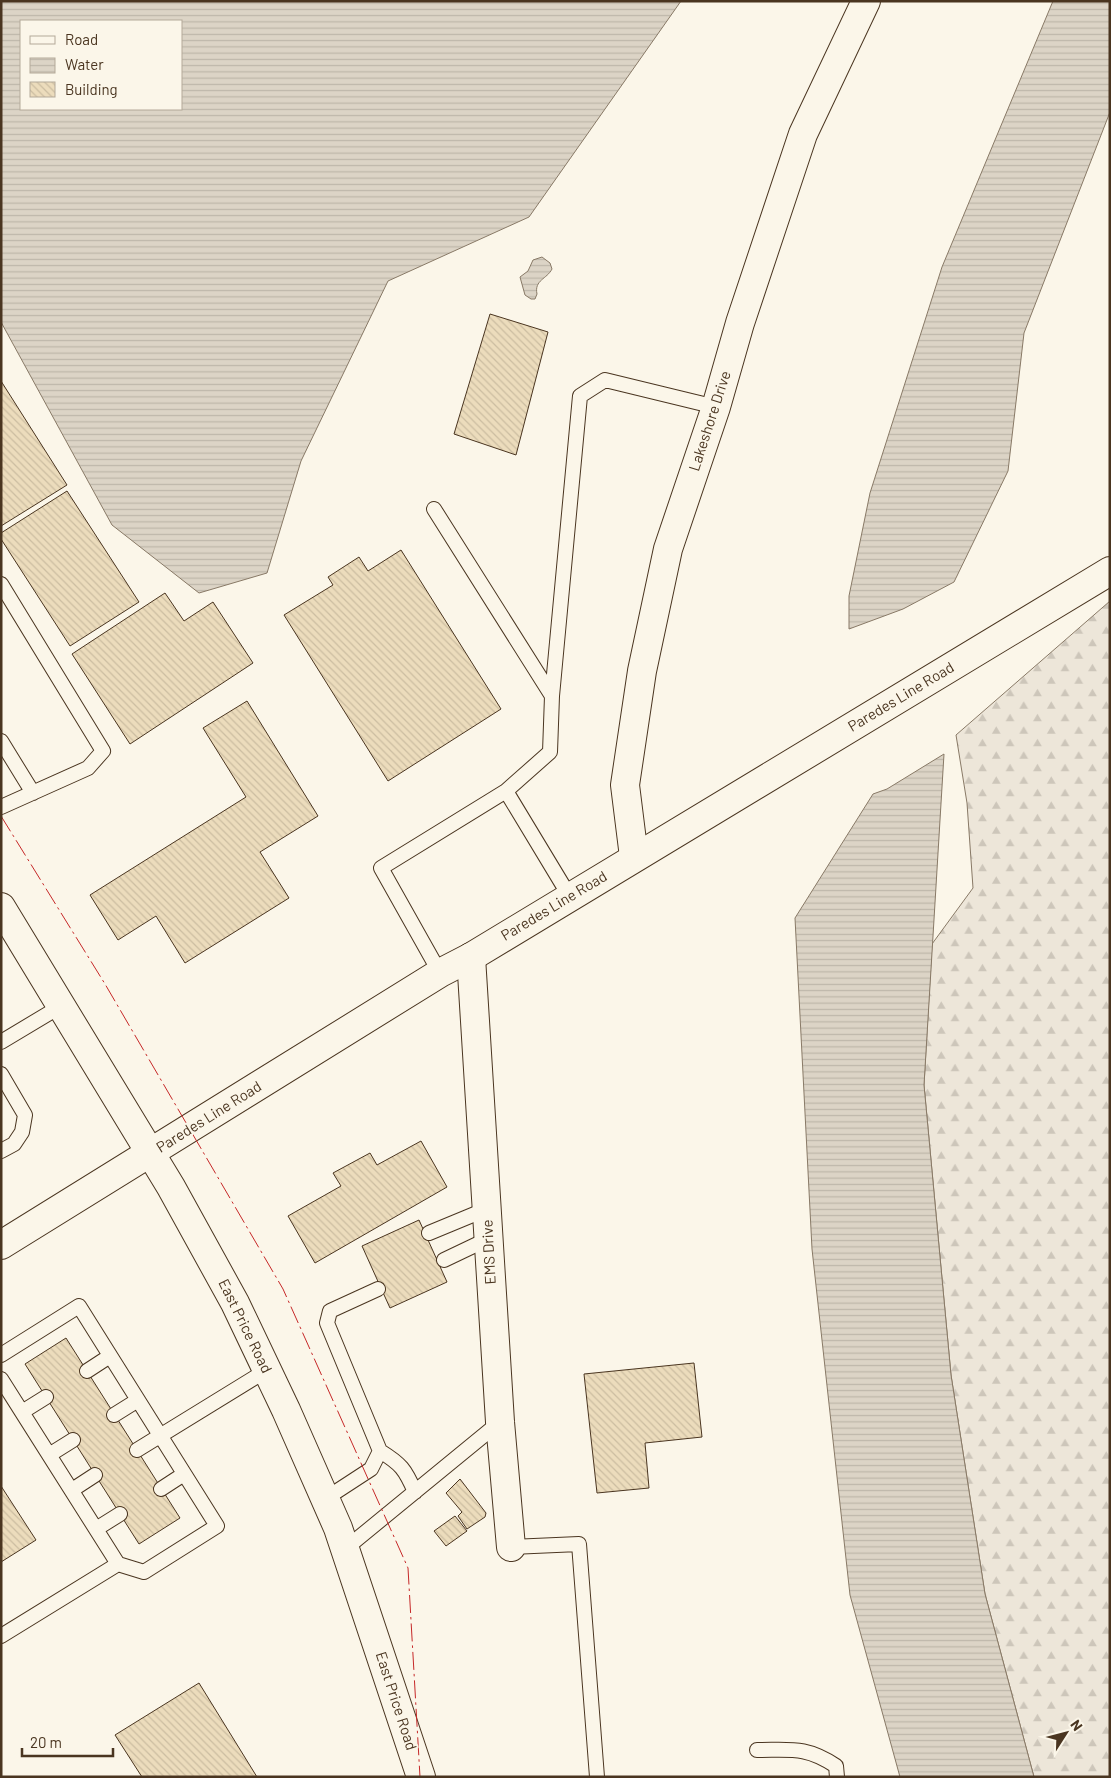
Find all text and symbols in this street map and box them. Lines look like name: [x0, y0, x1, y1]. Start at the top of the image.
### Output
legend: [20, 20, 182, 110]
text: Road: [65, 30, 98, 48]
text: Water: [65, 55, 104, 73]
text: Building: [65, 80, 118, 98]
street label: Lakeshore Drive: [684, 368, 734, 473]
street label: Paredes Line Road: [844, 657, 957, 735]
street label: Paredes Line Road: [497, 866, 610, 944]
street label: Paredes Line Road: [153, 1077, 264, 1156]
street label: EMS Drive: [477, 1219, 499, 1285]
street label: East Price Road: [215, 1276, 276, 1376]
street label: East Price Road: [373, 1649, 421, 1752]
north arrow: [1041, 1708, 1091, 1758]
text: N: [1067, 1716, 1087, 1734]
scale bar: [22, 1726, 114, 1758]
text: 20 m: [30, 1733, 62, 1751]

